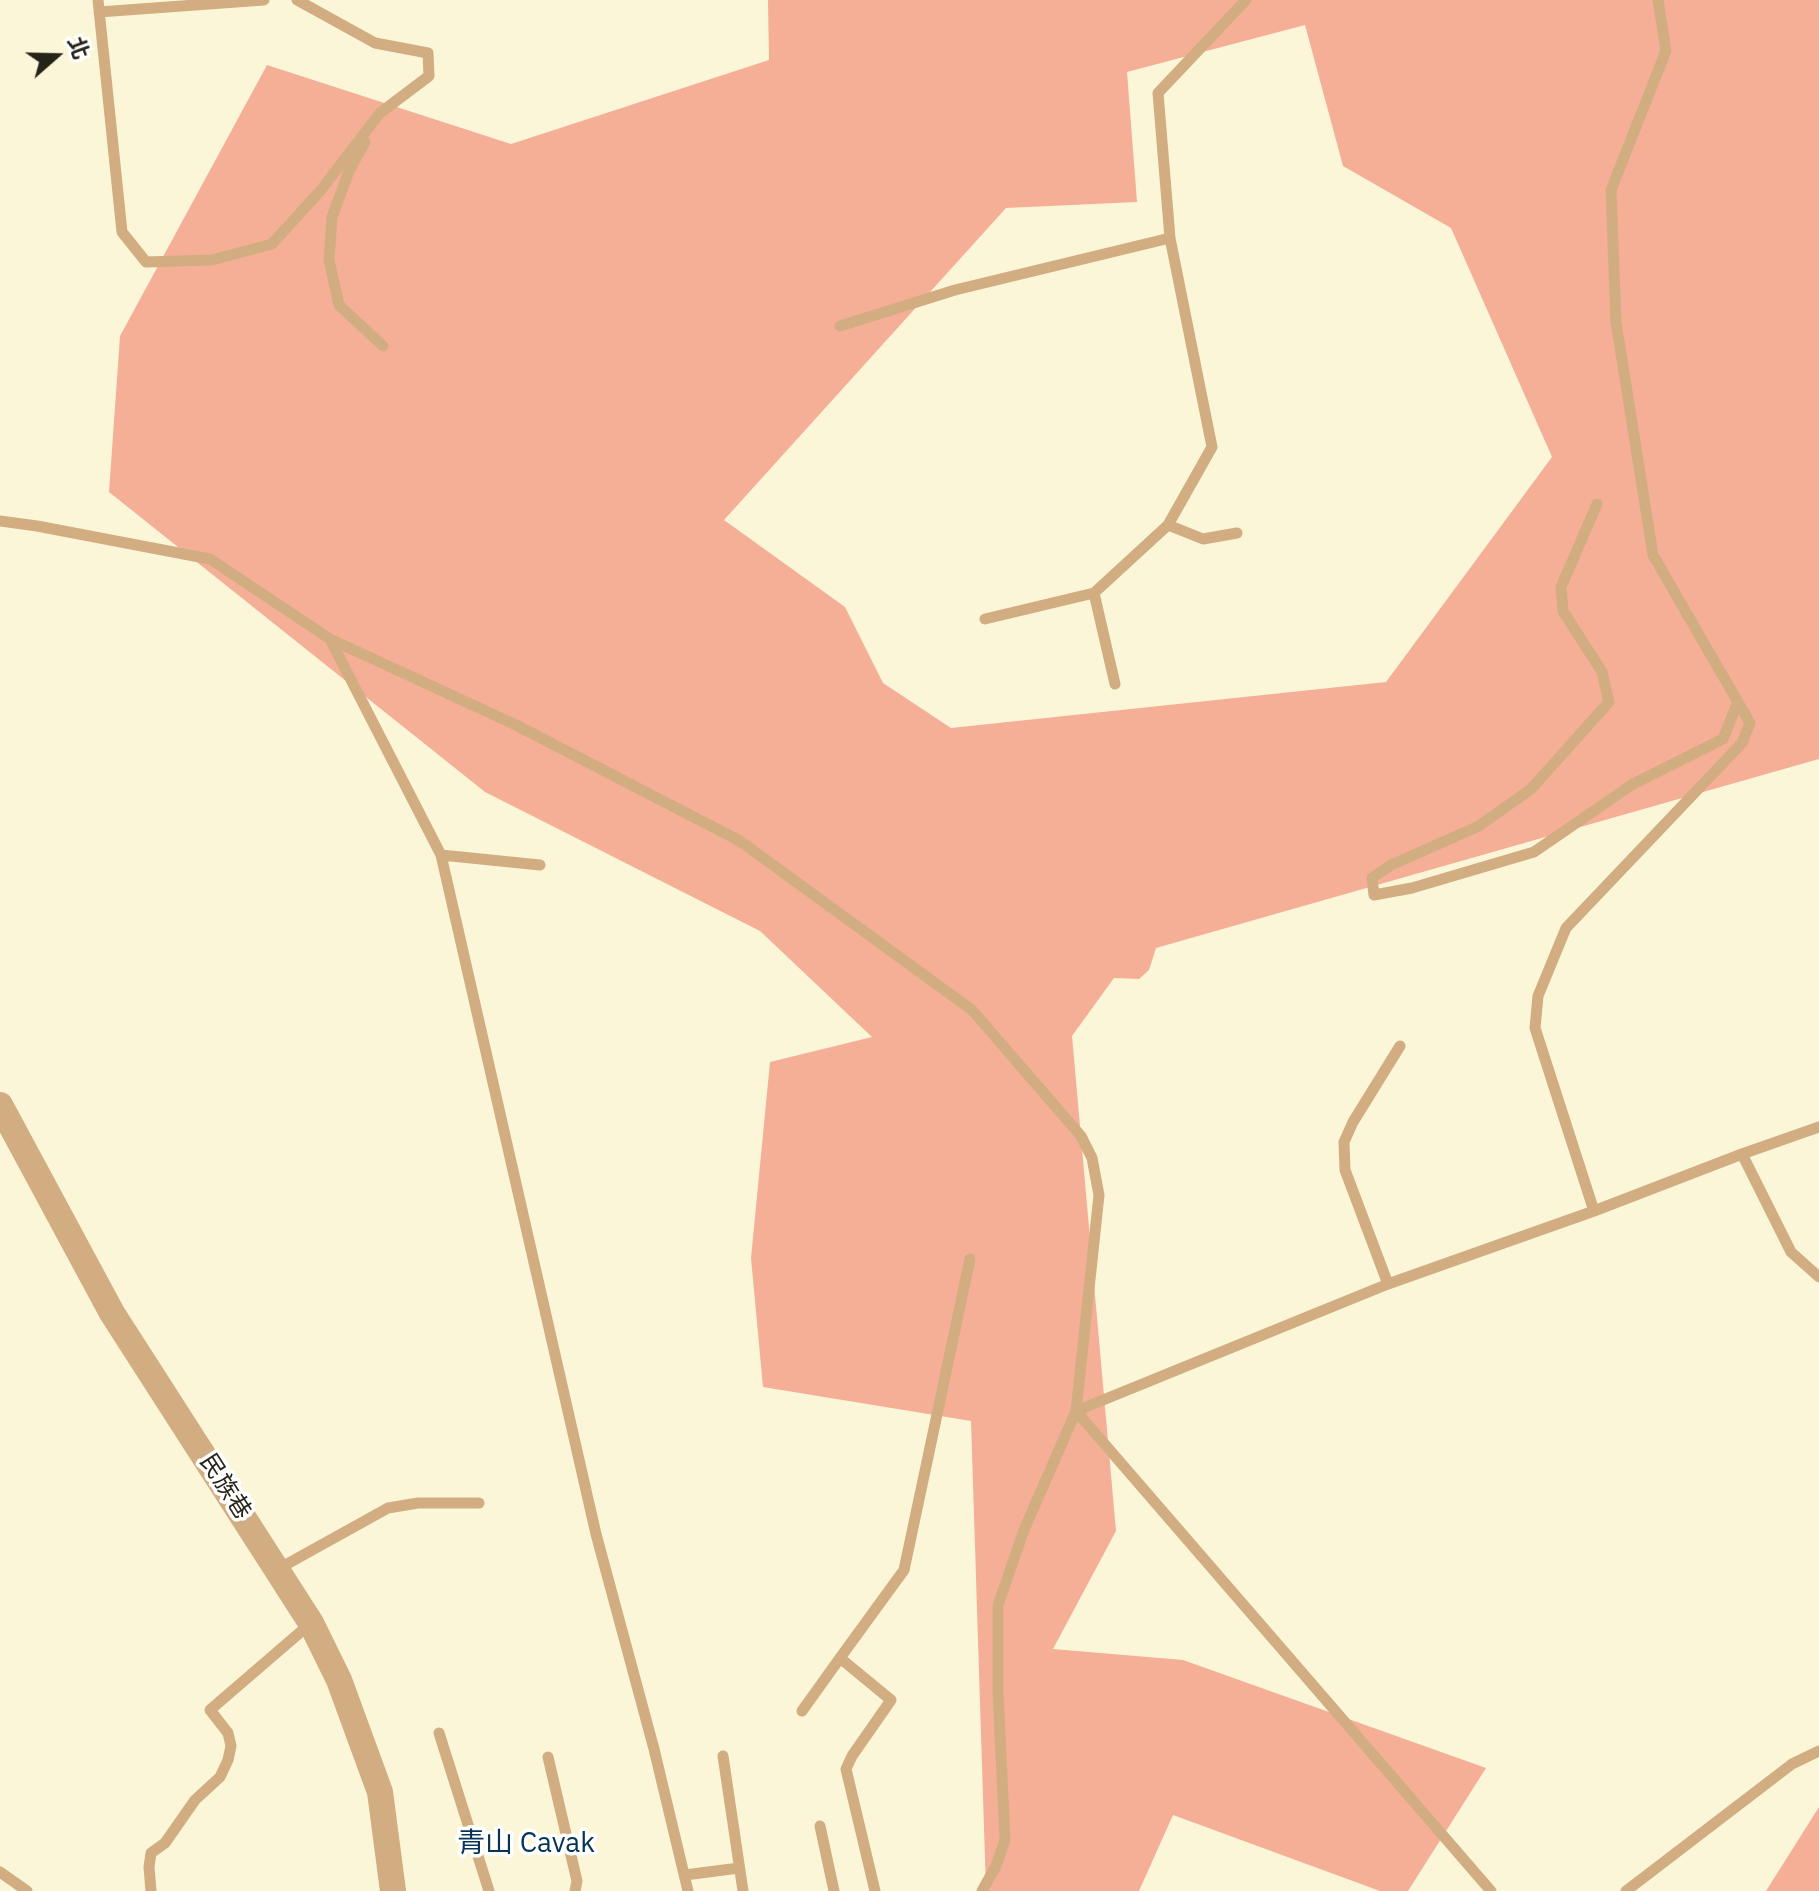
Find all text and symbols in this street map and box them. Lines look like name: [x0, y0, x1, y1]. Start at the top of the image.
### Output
north arrow: [16, 16, 96, 96]
text: 北: [62, 32, 96, 63]
street label: 民族巷: [193, 1449, 257, 1525]
district label: 青山 Cavak: [457, 1827, 595, 1861]

